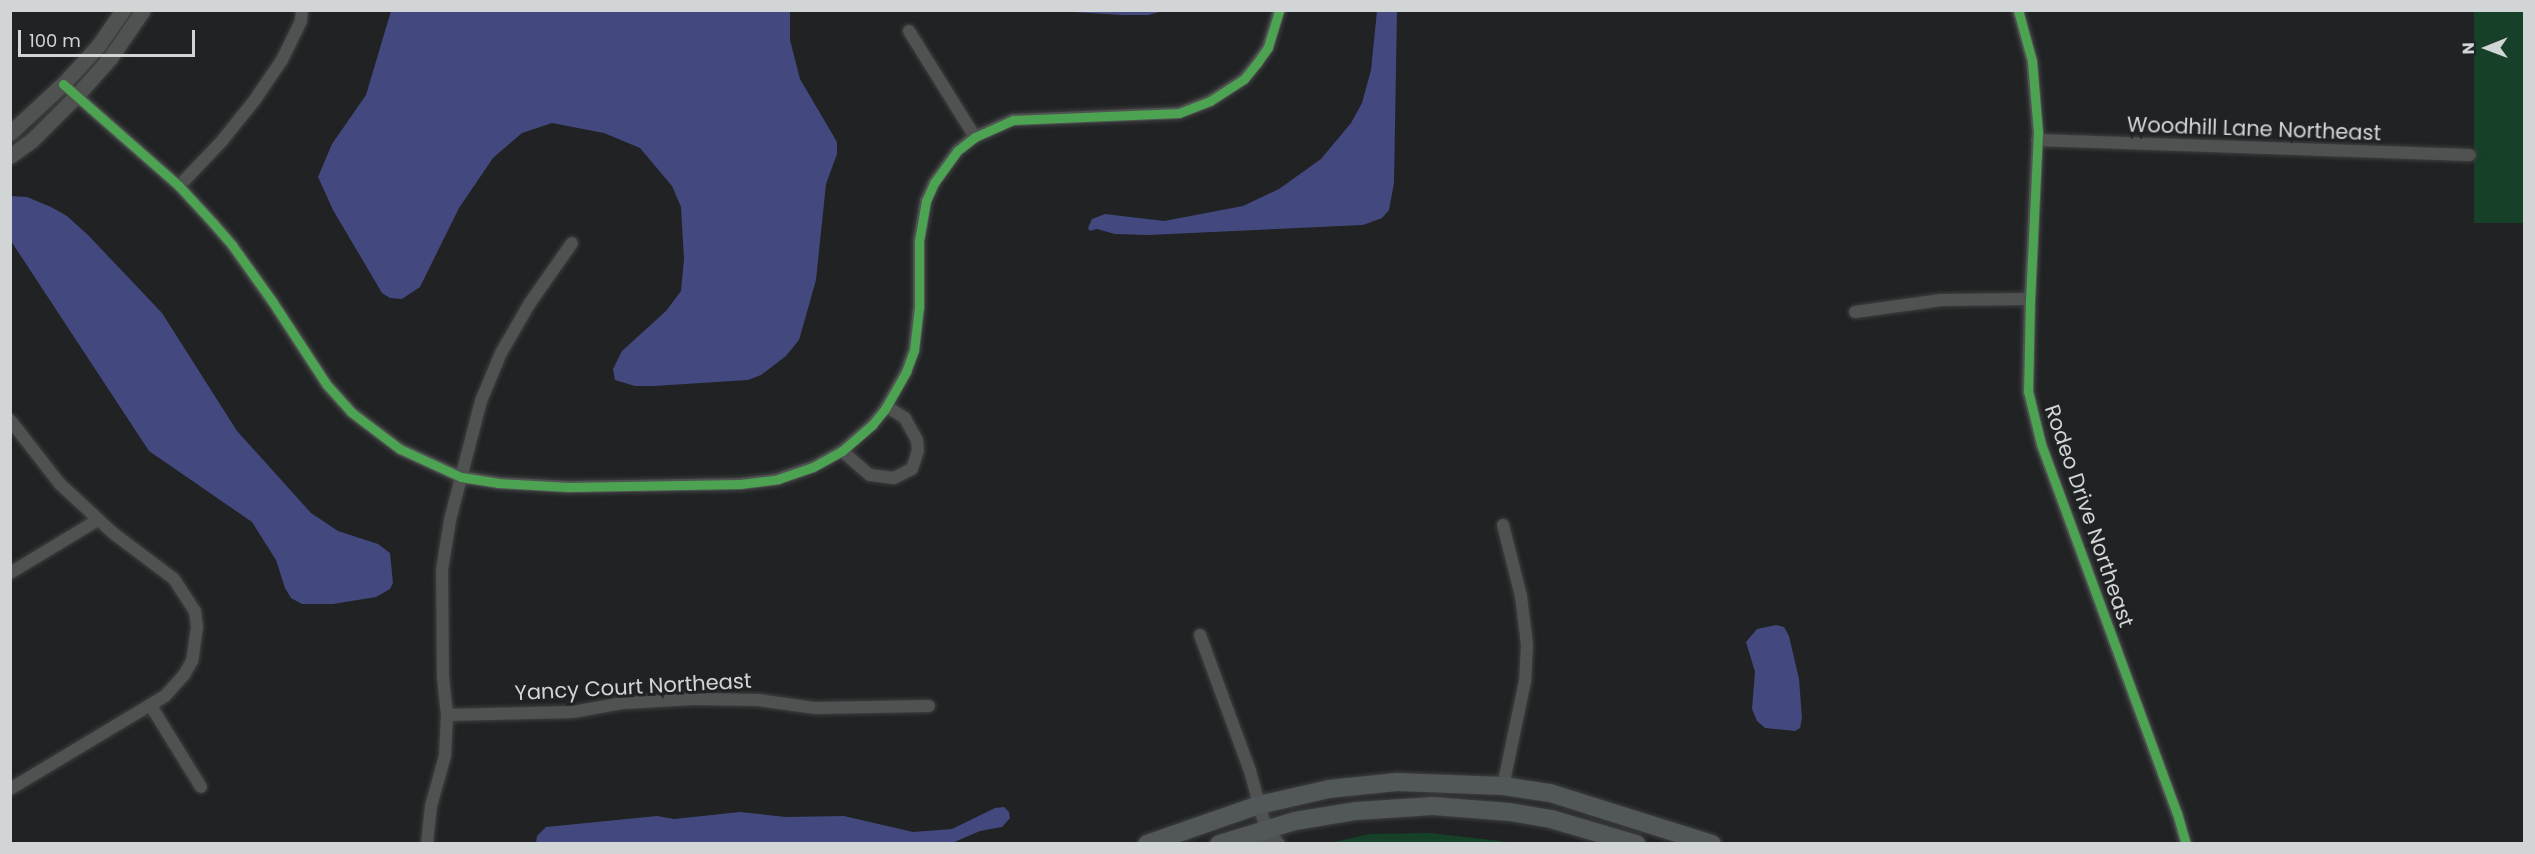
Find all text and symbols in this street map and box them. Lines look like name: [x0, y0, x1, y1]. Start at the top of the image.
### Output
scale bar: [21, 18, 198, 56]
north arrow: [2457, 18, 2517, 78]
text: 100 m: [29, 28, 81, 53]
text: N: [2457, 42, 2480, 55]
street label: Woodhill Lane Northeast: [2126, 112, 2382, 146]
street label: Rodeo Drive Northeast: [2039, 401, 2139, 631]
street label: Yancy Court Northeast: [514, 668, 752, 706]

